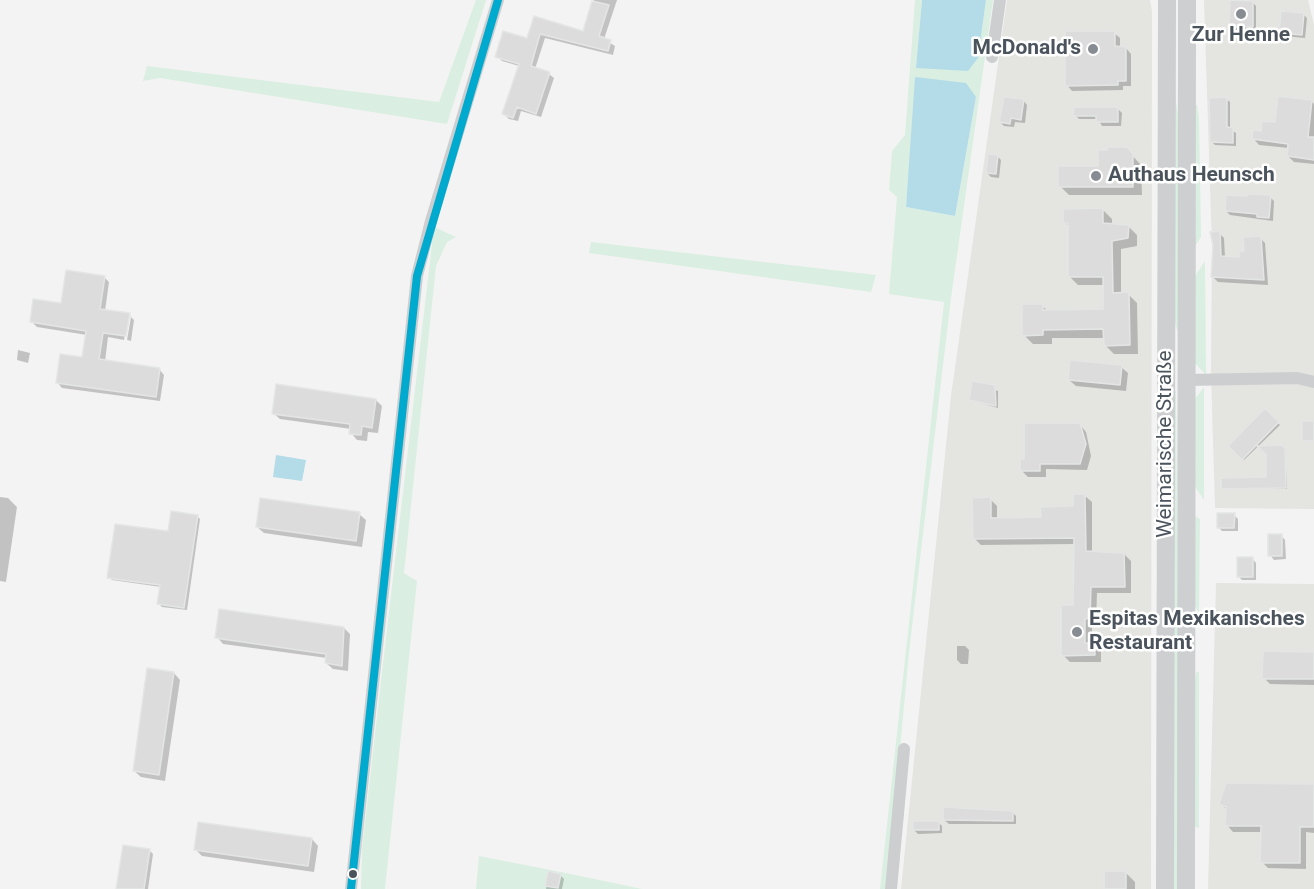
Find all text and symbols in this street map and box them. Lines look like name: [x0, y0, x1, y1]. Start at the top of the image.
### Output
marker: Zur Henne: [1234, 7, 1248, 21]
place label: Zur Henne: [1192, 23, 1290, 49]
place label: McDonald's: [973, 36, 1081, 62]
marker: McDonald's: [1086, 42, 1100, 56]
place label: Authaus Heunsch: [1108, 163, 1275, 189]
marker: Authaus Heunsch: [1089, 169, 1103, 183]
street label: Weimarische Straße: [1153, 350, 1179, 538]
place label: Espitas Mexikanisches Restaurant: [1089, 607, 1305, 657]
marker: Espitas Mexikanisches Restaurant: [1070, 625, 1084, 639]
unlabelled marker: [347, 868, 359, 880]

